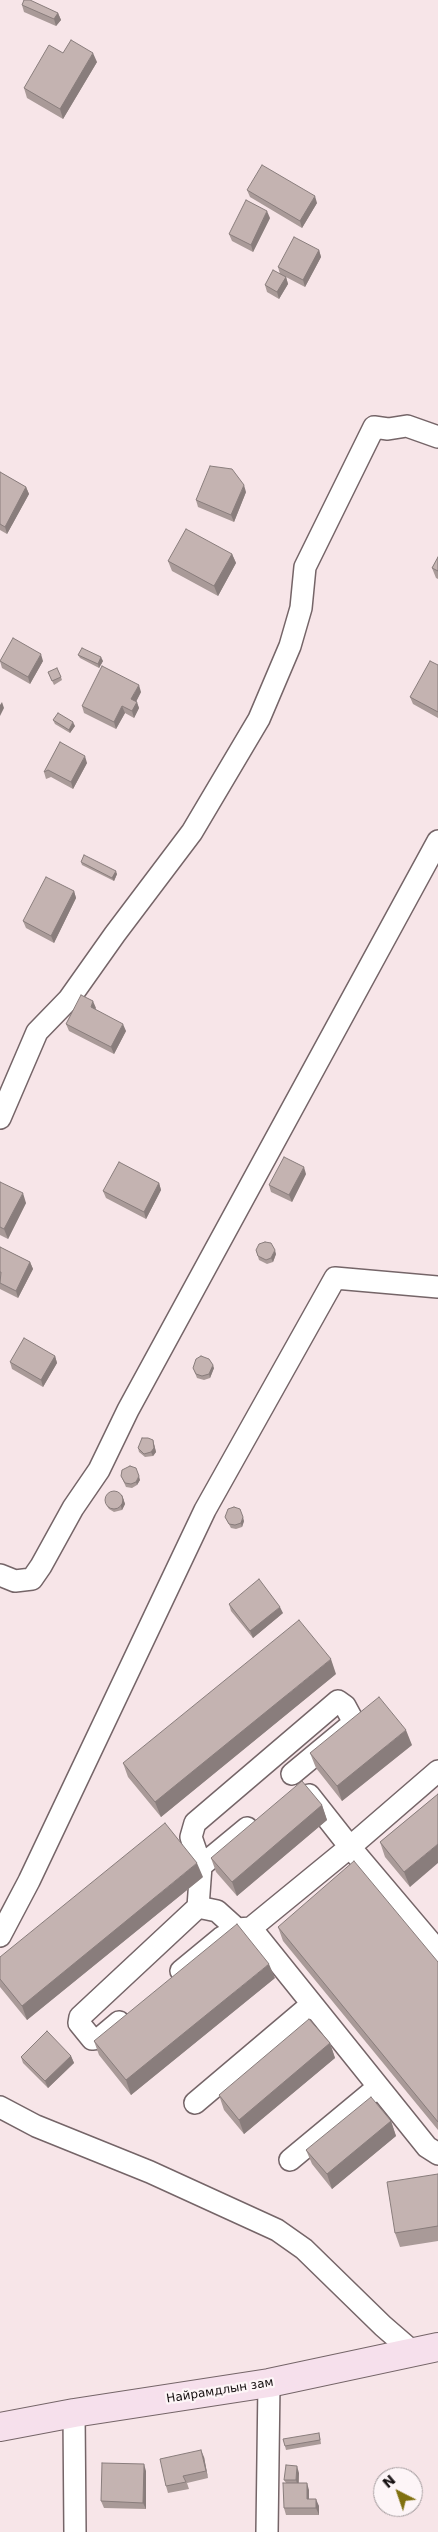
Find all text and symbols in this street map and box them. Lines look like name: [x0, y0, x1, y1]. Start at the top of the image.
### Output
street label: Найрамдлын зам: [165, 2375, 275, 2407]
north arrow: [373, 2467, 423, 2517]
text: N: [379, 2472, 398, 2491]

